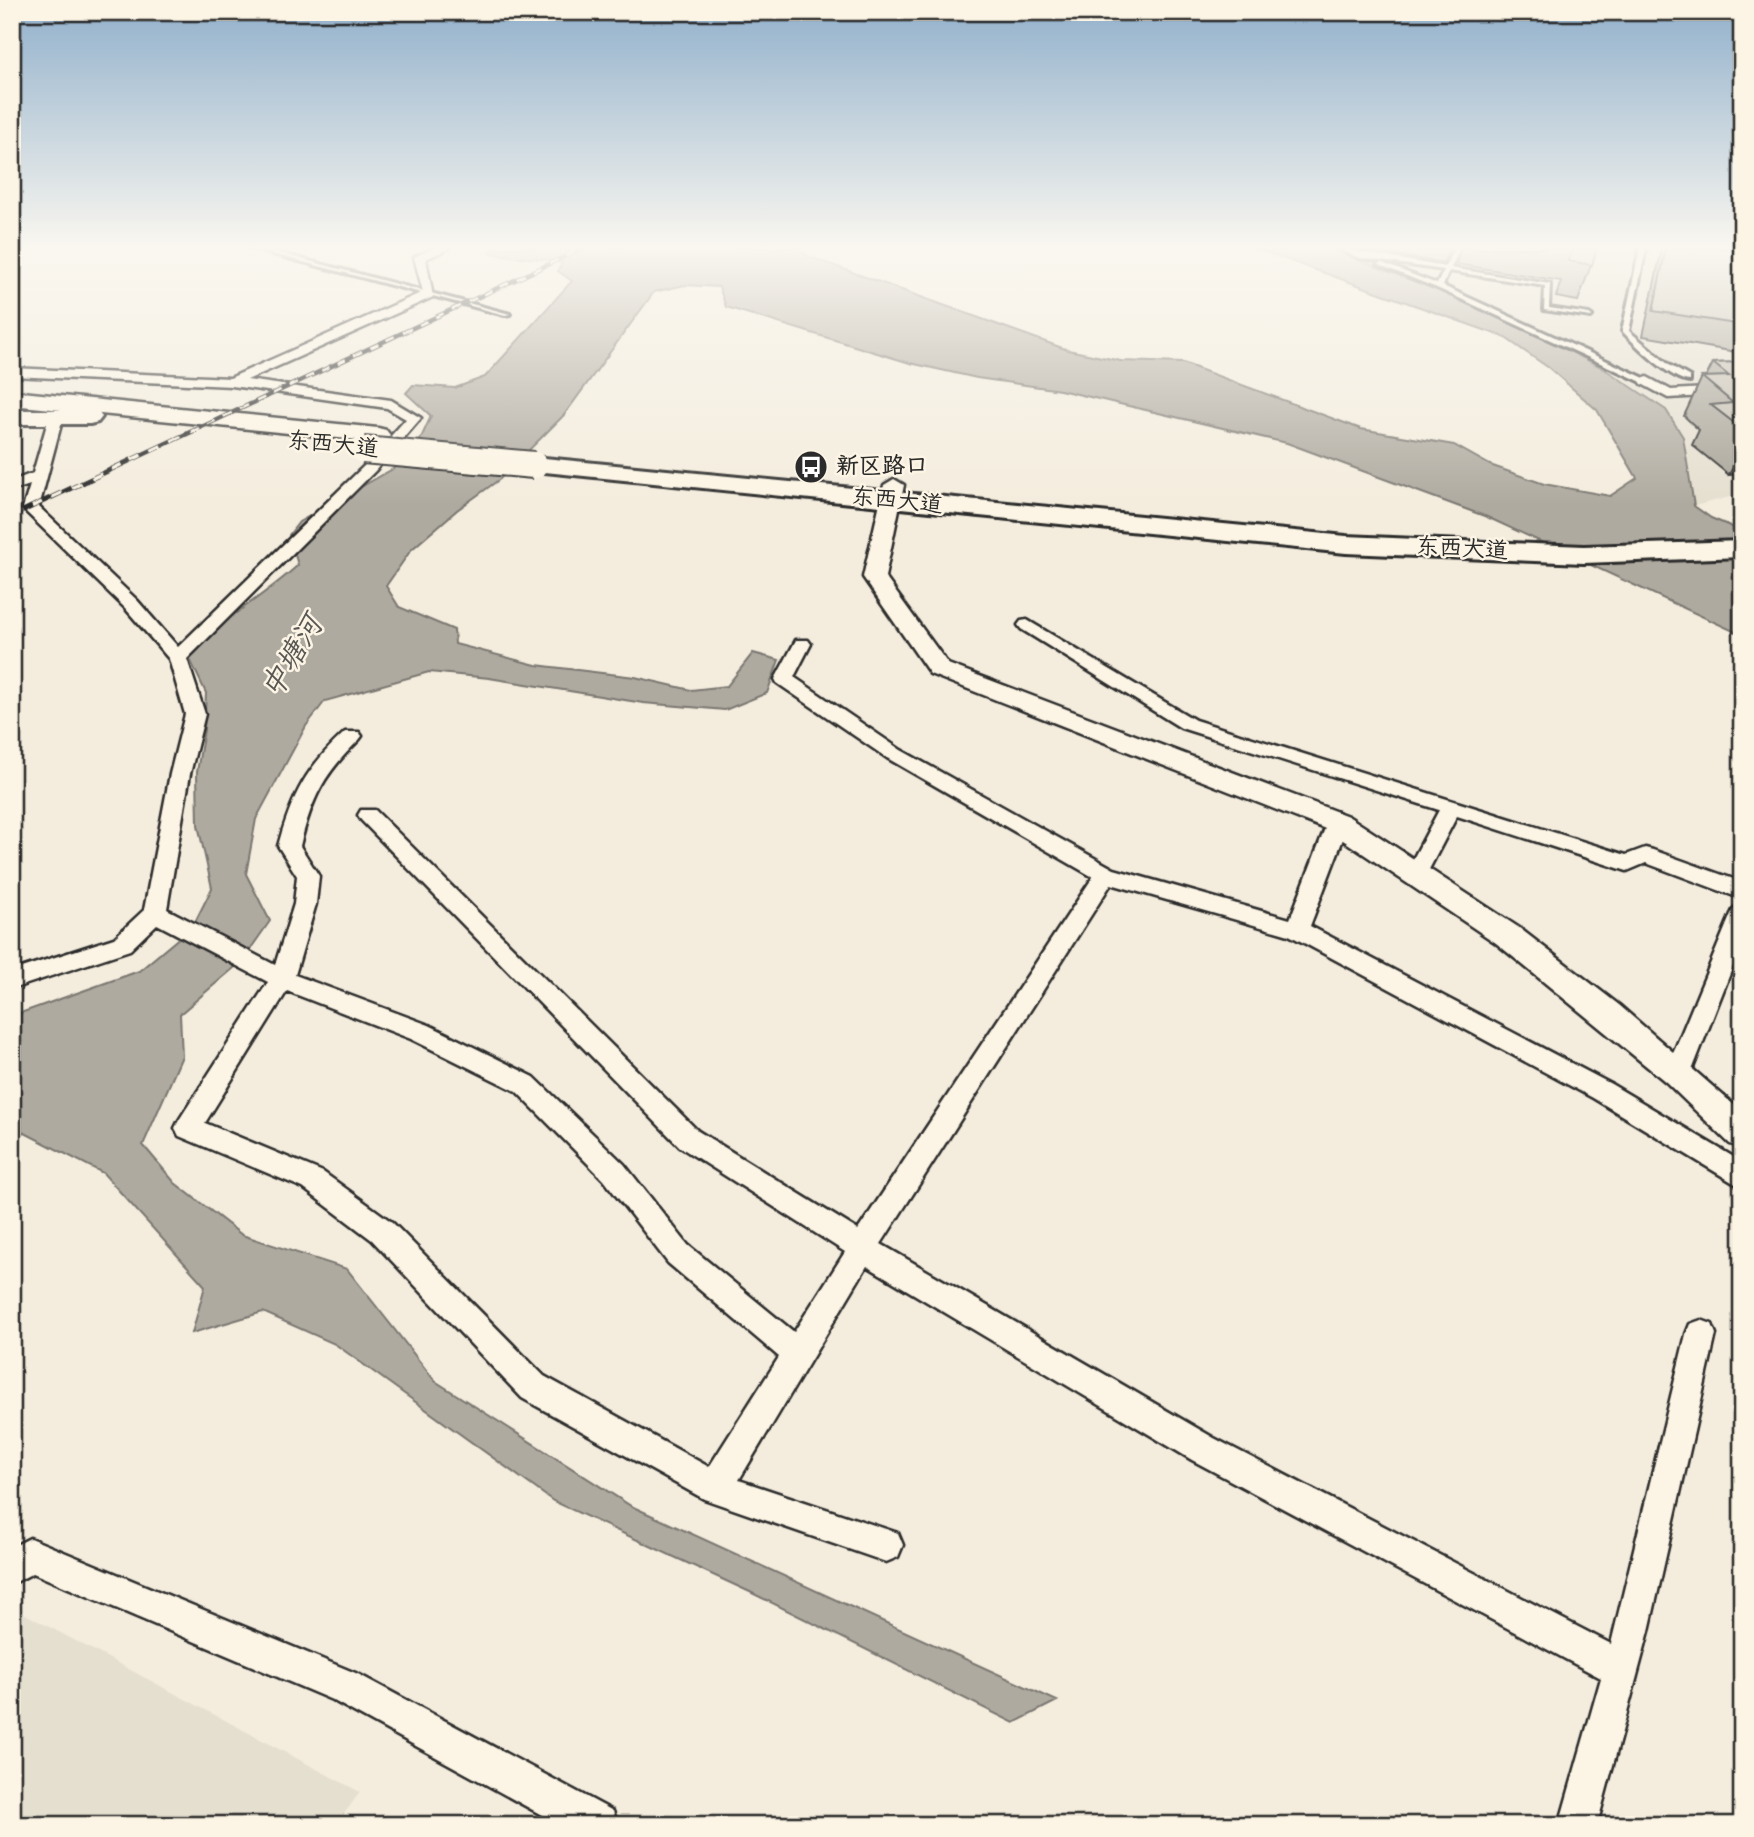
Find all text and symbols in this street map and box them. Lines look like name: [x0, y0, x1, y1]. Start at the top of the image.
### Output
street label: 东西大道: [286, 425, 380, 467]
bus stop icon: 新区路口: [792, 448, 830, 486]
place label: 新区路口: [836, 451, 928, 484]
street label: 东西大道: [850, 481, 944, 523]
street label: 东西大道: [1415, 531, 1509, 569]
water label: 中塘河: [252, 604, 339, 708]

